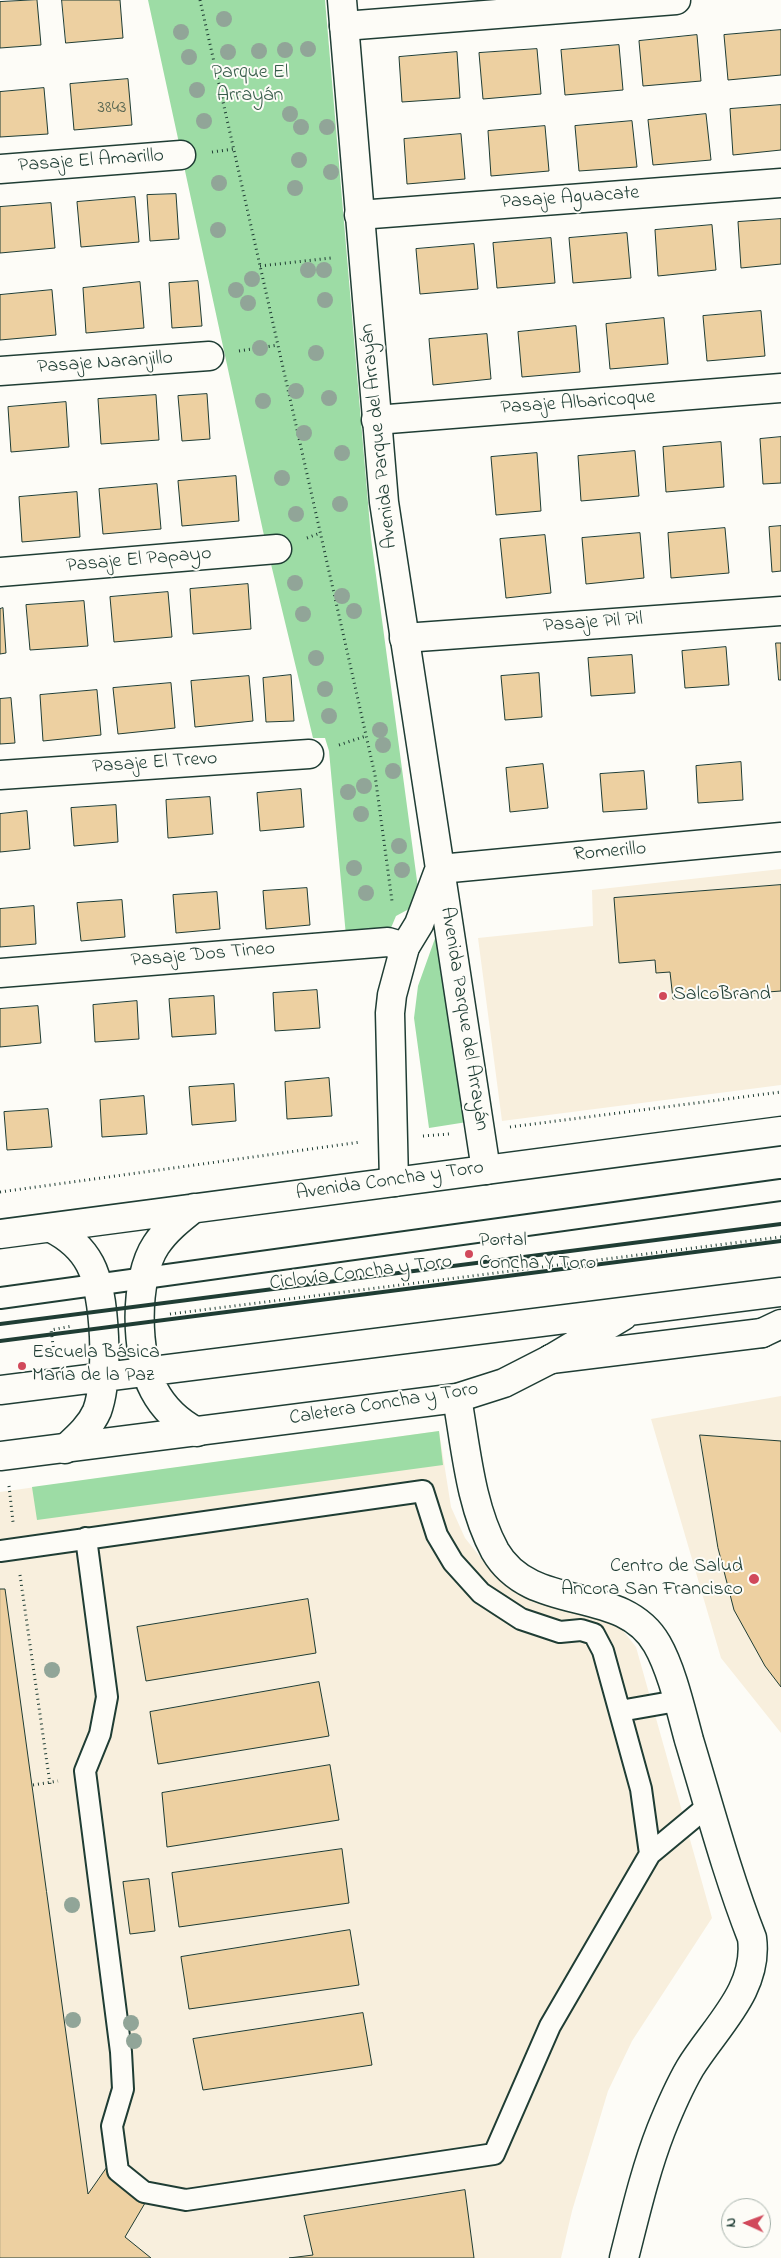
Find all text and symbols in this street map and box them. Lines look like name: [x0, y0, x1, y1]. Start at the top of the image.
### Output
park label: Parque El Arrayán: [212, 62, 288, 109]
house number: 3843: [97, 98, 127, 120]
street label: Pasaje El Amarillo: [17, 145, 165, 179]
street label: Pasaje Aguacate: [500, 182, 640, 216]
street label: Avenida Parque del Arrayán: [356, 322, 404, 550]
street label: Pasaje Naranjillo: [36, 347, 174, 381]
street label: Pasaje Albaricoque: [500, 387, 656, 421]
street label: Pasaje El Papayo: [65, 543, 213, 579]
street label: Pasaje Pil Pil: [542, 609, 644, 639]
street label: Pasaje El Trevo: [92, 748, 218, 780]
street label: Romerillo: [573, 838, 647, 868]
street label: Avenida Parque del Arrayán: [433, 905, 493, 1133]
street label: Pasaje Dos Tineo: [130, 938, 276, 974]
place label: SalcoBrand: [673, 984, 771, 1008]
marker: SalcoBrand: [657, 990, 669, 1002]
street label: Avenida Concha y Toro: [295, 1157, 485, 1207]
place label: Portal Concha Y Toro: [479, 1230, 596, 1277]
marker: Portal Concha Y Toro: [463, 1248, 475, 1260]
street label: Ciclovía Concha y Toro: [268, 1251, 454, 1297]
place label: Escuela Básica María de la Paz: [32, 1342, 160, 1389]
marker: Escuela Básica María de la Paz: [16, 1360, 28, 1372]
street label: Caletera Concha y Toro: [288, 1378, 480, 1432]
place label: Centro de Salud Ancora San Francisco: [561, 1556, 743, 1603]
marker: Centro de Salud Ancora San Francisco: [747, 1572, 761, 1586]
north arrow: [721, 2198, 771, 2248]
text: N: [721, 2217, 742, 2228]

